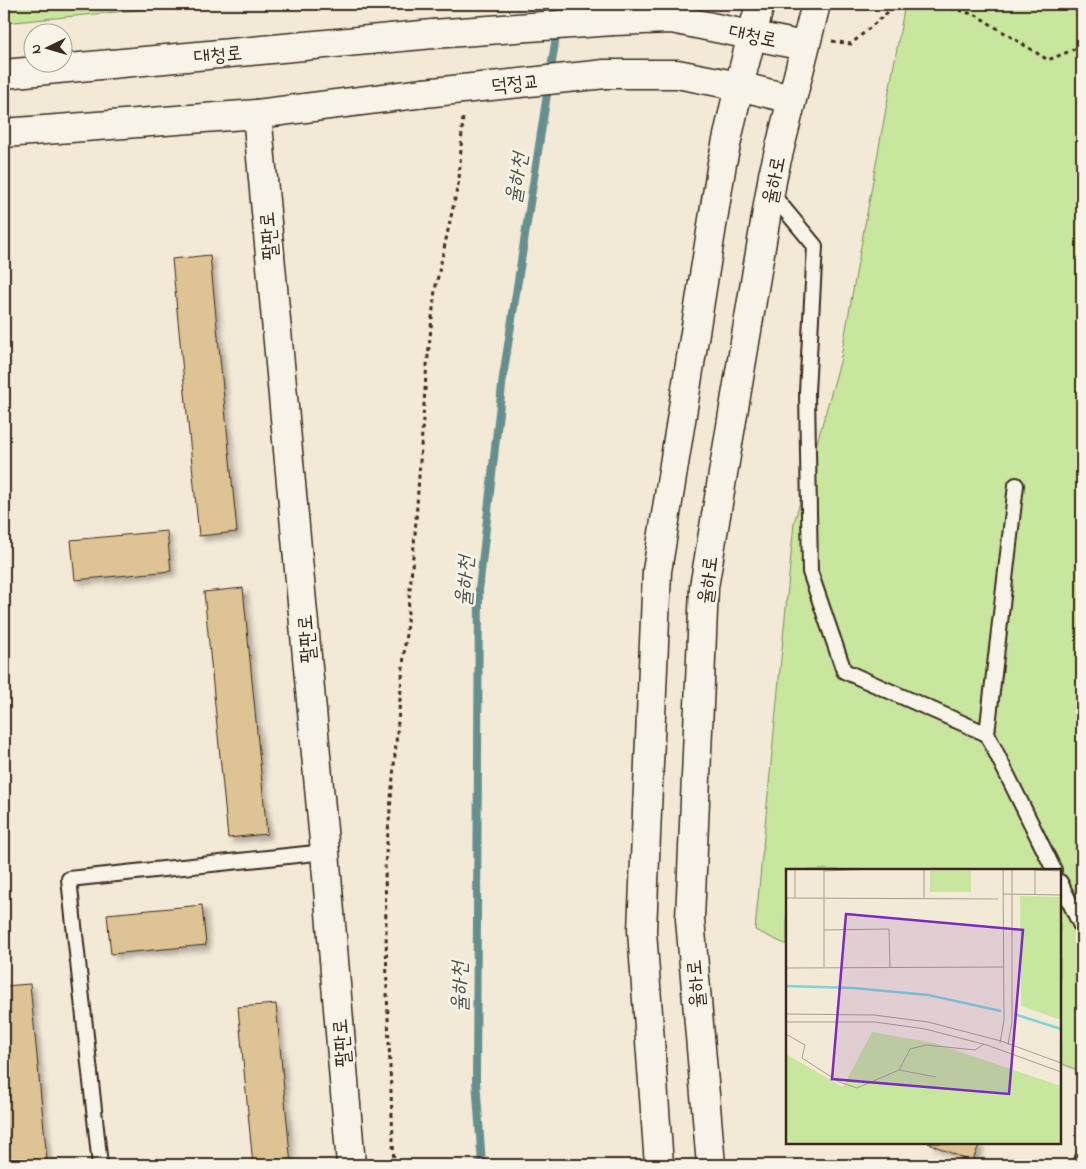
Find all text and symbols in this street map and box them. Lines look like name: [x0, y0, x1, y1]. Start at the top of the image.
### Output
street label: 대청로: [726, 18, 779, 57]
north arrow: [22, 22, 72, 72]
street label: 대청로: [193, 40, 244, 73]
text: N: [26, 43, 47, 55]
street label: 덕정교: [490, 69, 541, 102]
water label: 율하천: [499, 149, 537, 206]
street label: 율하로: [757, 154, 794, 207]
street label: 팔판로: [254, 210, 287, 261]
water label: 율하천: [449, 553, 483, 607]
street label: 율하로: [692, 555, 727, 606]
street label: 팔판로: [292, 613, 325, 664]
inset map: [786, 869, 1061, 1144]
street label: 율하로: [681, 958, 714, 1009]
water label: 율하천: [446, 960, 476, 1012]
street label: 팔판로: [327, 1017, 360, 1068]

